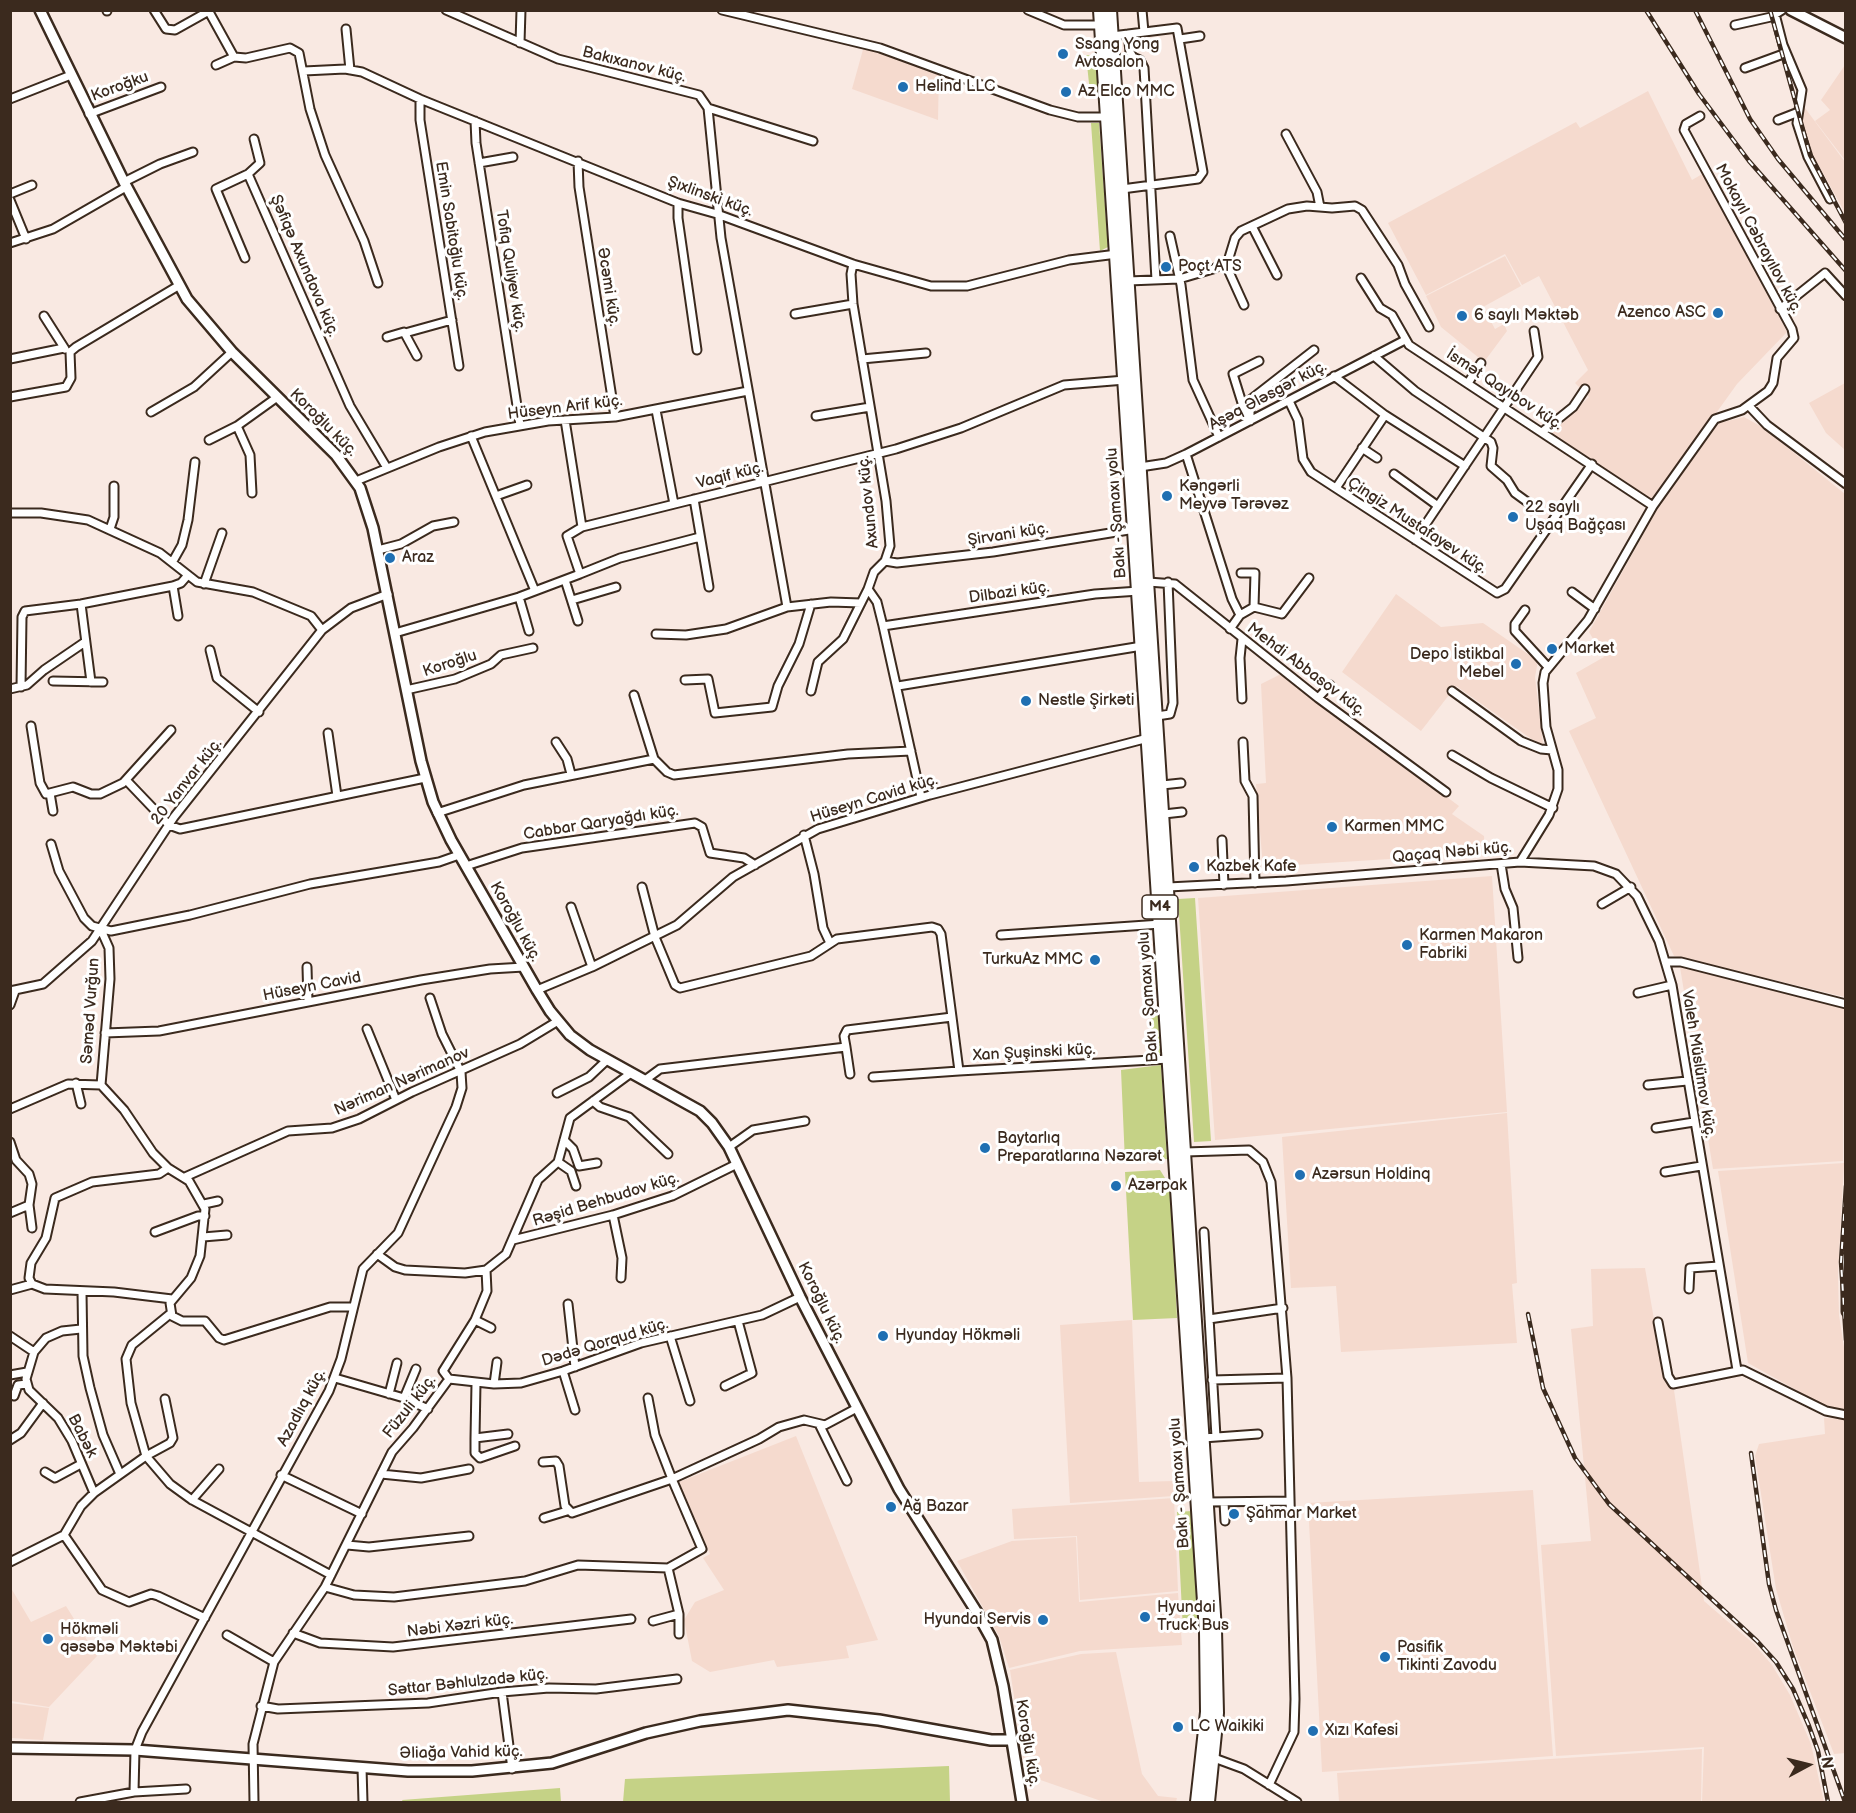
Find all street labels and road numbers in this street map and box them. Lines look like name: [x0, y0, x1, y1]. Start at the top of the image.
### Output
street label: Bakıxanov küç.: [580, 43, 688, 87]
street label: Koroğku: [89, 68, 151, 106]
street label: Emin Sabitoğlu küç.: [431, 160, 471, 302]
street label: Mokayıl Cəbrayılov küç.: [1710, 161, 1806, 317]
street label: Şıxlinski küç.: [665, 173, 755, 221]
street label: Şəfiqə Axundova küç.: [265, 192, 343, 340]
street label: Tofiq Quliyev küç.: [491, 209, 529, 333]
street label: Əcəmi küç.: [592, 246, 624, 328]
street label: İsmət Qayıbov küç.: [1442, 345, 1566, 435]
street label: Aşəq Ələsgər küç.: [1206, 357, 1330, 435]
street label: Koroğlu küç.: [285, 385, 361, 461]
street label: Hüseyn Arif küç.: [507, 391, 623, 425]
street label: Bakı - Şamaxı yolu: [1103, 447, 1131, 579]
street label: Axundov küç.: [855, 455, 883, 549]
street label: Vaqif küç.: [694, 458, 766, 494]
street label: Çingiz Mustafayev küç.: [1344, 474, 1490, 578]
street label: Şirvani küç.: [966, 519, 1050, 551]
street label: Dilbazi küç.: [967, 578, 1051, 608]
street label: Mehdi Abbasov küç.: [1243, 619, 1369, 721]
street label: Koroğlu: [421, 646, 479, 682]
street label: 20 Yanvar küç.: [147, 735, 227, 829]
street label: Hüseyn Cavid küç.: [808, 770, 940, 828]
street label: Cabbar Qaryağdı küç.: [522, 801, 680, 845]
street label: Qaçaq Nəbi küç.: [1392, 838, 1512, 868]
street label: Koroğlu küç.: [485, 879, 545, 965]
road number: M4: [1142, 895, 1178, 919]
street label: Bakı - Şamaxı yolu: [1135, 931, 1163, 1063]
street label: Səməd Vurğun: [78, 957, 104, 1065]
street label: Hüseyn Cavid: [261, 968, 363, 1006]
street label: Valeh Müslümov küç.: [1677, 989, 1719, 1139]
street label: Xan Şuşinski küç.: [972, 1040, 1096, 1066]
street label: Nəriman Nərimanov: [332, 1044, 472, 1120]
street label: Rəşid Behbudov küç.: [531, 1169, 681, 1231]
street label: Koroğlu küç.: [793, 1259, 849, 1347]
street label: Dədə Qorqud küç.: [539, 1315, 671, 1371]
street label: Azadlıq küç.: [274, 1366, 330, 1450]
street label: Füzuli küç.: [379, 1372, 441, 1442]
street label: Babək: [63, 1411, 101, 1461]
street label: Bakı - Şamaxı yolu: [1166, 1417, 1194, 1549]
street label: Nəbi Xəzri küç.: [406, 1610, 514, 1642]
street label: Səttar Bəhlulzadə küç.: [387, 1665, 549, 1701]
street label: Koroğlu küç.: [1011, 1698, 1043, 1788]
street label: Əliağa Vahid küç.: [399, 1742, 523, 1764]

